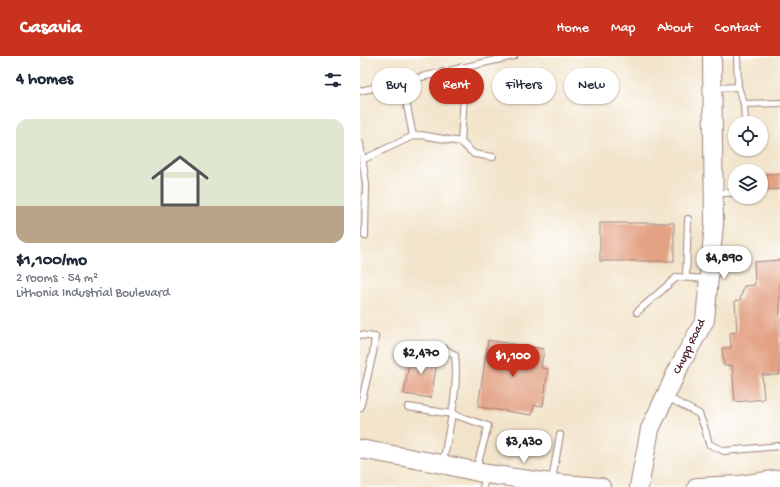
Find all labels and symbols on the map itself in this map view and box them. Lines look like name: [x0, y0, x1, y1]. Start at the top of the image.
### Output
pin: $4,890: [691, 246, 757, 280]
street label: Chupp Road: [671, 316, 710, 377]
pin: $2,470: [388, 341, 454, 375]
pin: $1,100: [480, 344, 546, 378]
pin: $3,430: [491, 430, 557, 464]

